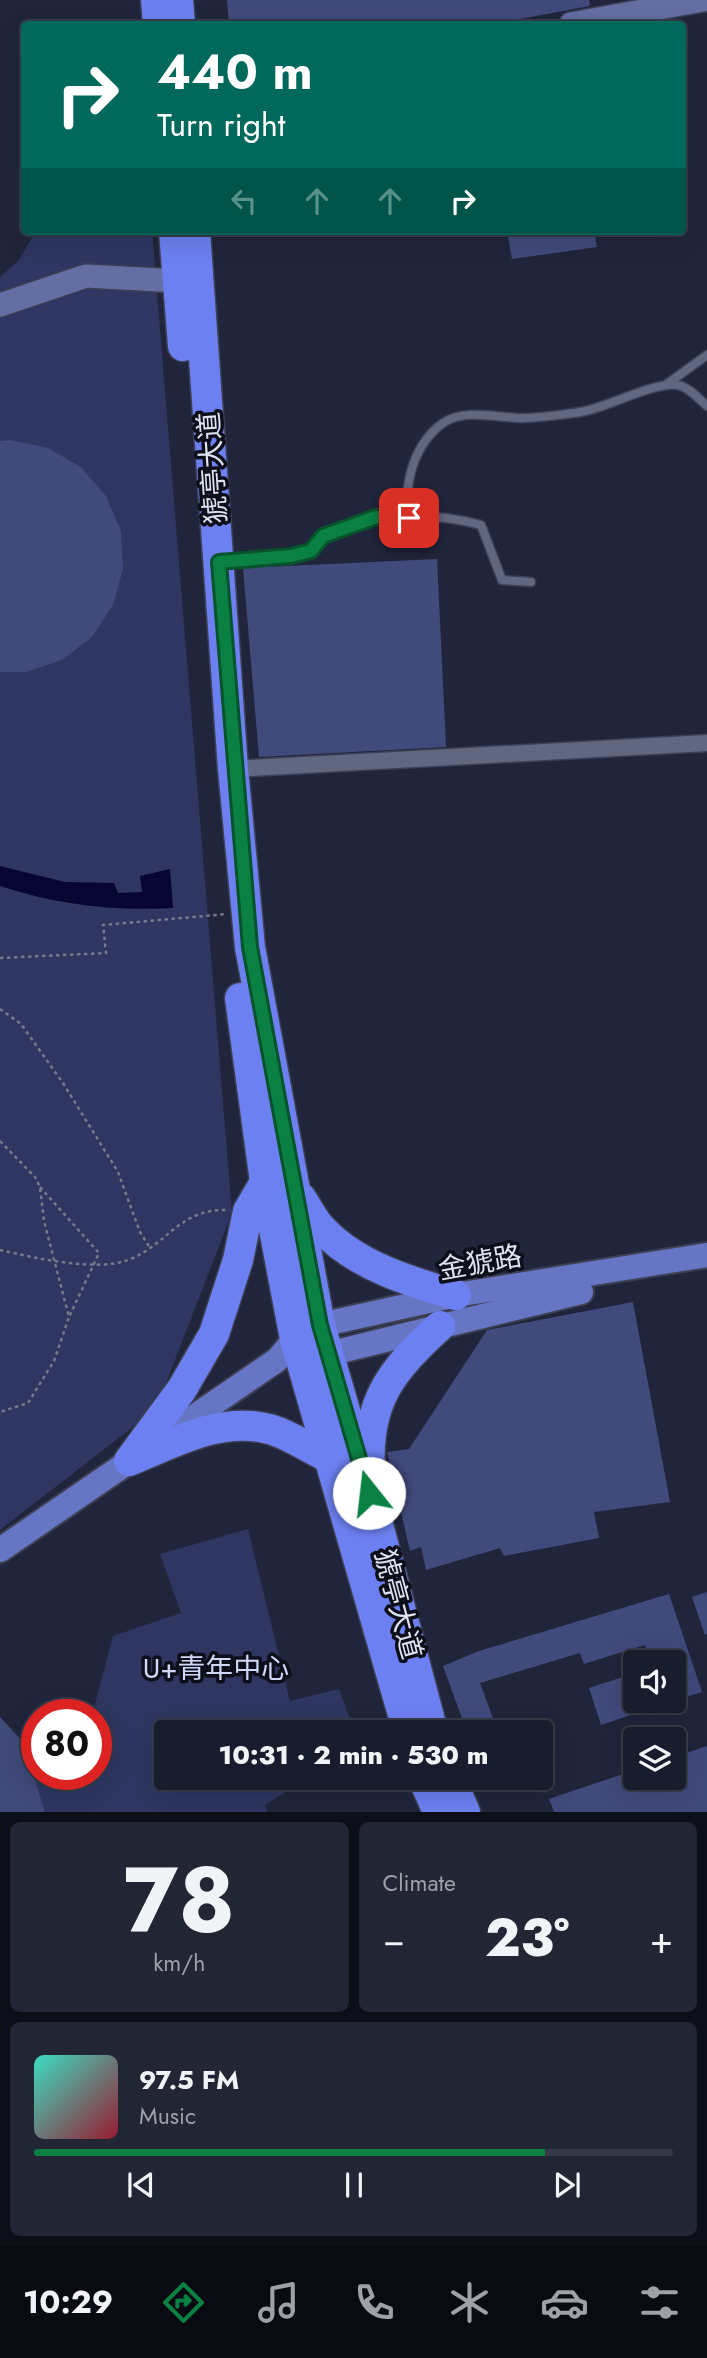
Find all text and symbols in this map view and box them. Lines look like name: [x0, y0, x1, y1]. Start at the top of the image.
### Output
text: 440 m: [157, 37, 313, 107]
icon: right: [42, 49, 133, 140]
text: Turn right: [157, 102, 286, 148]
icon: left: [225, 182, 263, 220]
icon: ahead: [298, 182, 336, 220]
icon: ahead: [371, 182, 409, 220]
icon: right: [444, 182, 482, 220]
street label: 猇亭大道: [188, 411, 237, 525]
pin: [379, 488, 439, 548]
icon: arrive: [390, 499, 428, 537]
street label: 金猇路: [435, 1235, 525, 1290]
position arrow: [332, 1456, 406, 1530]
street label: 猇亭大道: [364, 1545, 433, 1664]
park label: U+青年中心: [143, 1648, 289, 1689]
map controls: [623, 1650, 686, 1790]
button: sound: [623, 1650, 686, 1713]
speed limit sign: 80: [21, 1699, 112, 1790]
button: layers: [623, 1727, 686, 1790]
text: 10:31 · 2 min · 530 m: [219, 1736, 488, 1774]
text: 78: [123, 1835, 235, 1966]
text: Climate: [383, 1866, 456, 1900]
text: 23°: [485, 1900, 570, 1976]
text: −: [383, 1912, 405, 1967]
text: +: [650, 1912, 673, 1967]
text: km/h: [153, 1946, 205, 1980]
text: 97.5 FM: [139, 2061, 239, 2099]
text: Music: [139, 2099, 196, 2133]
icon: previous: [122, 2166, 160, 2204]
icon: pause: [335, 2166, 373, 2204]
icon: next: [548, 2166, 586, 2204]
icon: directions: [159, 2278, 208, 2327]
icon: music: [254, 2278, 303, 2327]
icon: phone: [350, 2278, 399, 2327]
icon: climate: [445, 2278, 494, 2327]
icon: car: [540, 2278, 589, 2327]
icon: filters: [635, 2278, 684, 2327]
text: 10:29: [23, 2279, 113, 2325]

